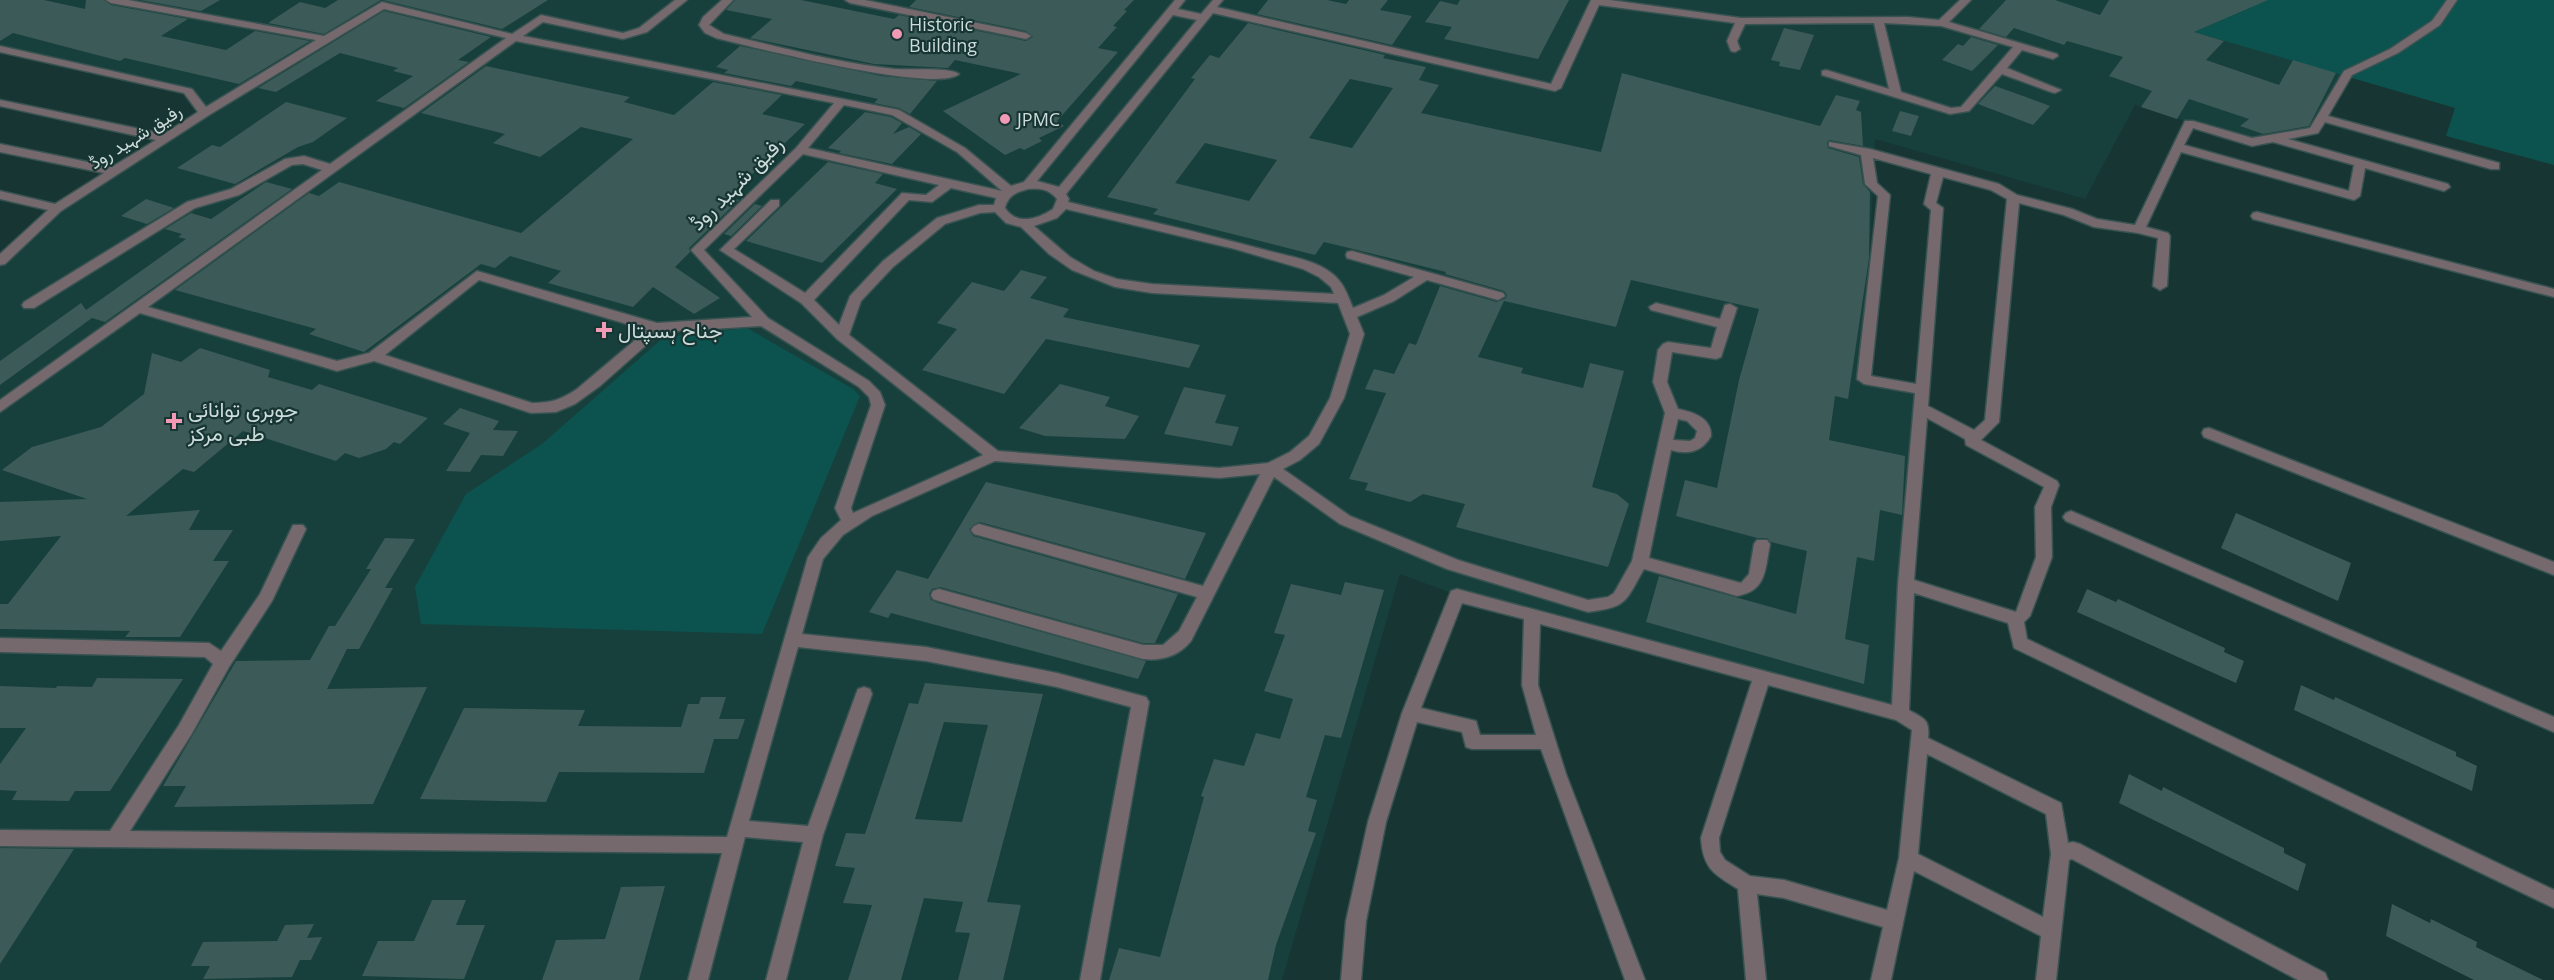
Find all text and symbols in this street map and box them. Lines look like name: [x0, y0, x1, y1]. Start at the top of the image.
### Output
place label: Historic Building: [909, 12, 977, 57]
marker: Historic Building: [890, 27, 904, 41]
street label: رفیق شہید روڈ: [84, 98, 186, 174]
place label: JPMC: [1015, 107, 1060, 131]
marker: JPMC: [998, 112, 1012, 126]
street label: رفیق شہید روڈ: [683, 130, 789, 236]
place label: جناح ہسپتال: [618, 316, 722, 345]
marker: جناح ہسپتال: [595, 321, 613, 339]
place label: جوہری توانائی طبی مرکز: [187, 395, 298, 447]
marker: جوہری توانائی طبی مرکز: [165, 412, 183, 430]

